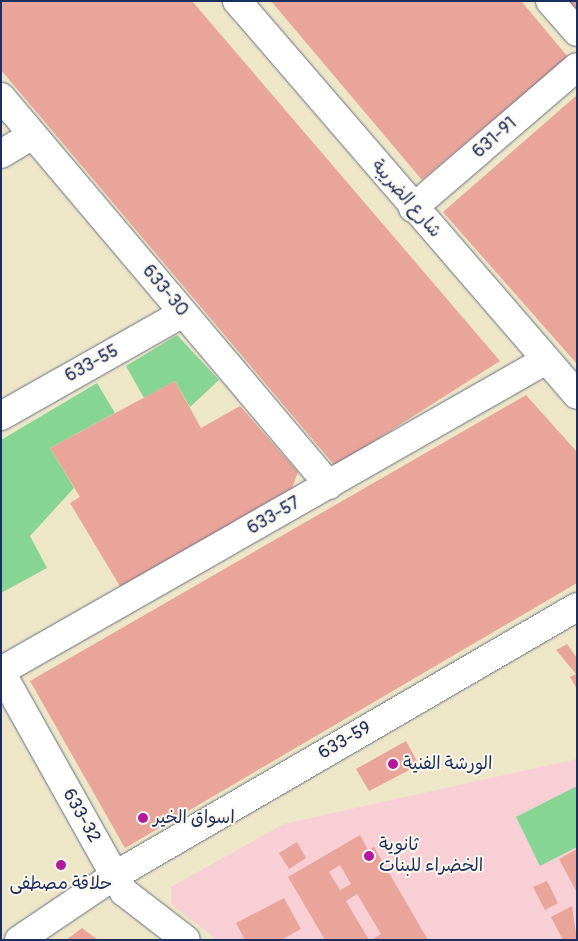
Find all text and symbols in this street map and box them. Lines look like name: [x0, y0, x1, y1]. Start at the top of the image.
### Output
street label: 631-91: [468, 113, 522, 163]
street label: شارع الضريبة: [366, 156, 446, 242]
street label: 633-30: [137, 261, 193, 321]
street label: 633-55: [62, 341, 122, 387]
street label: 633-57: [244, 492, 304, 540]
street label: 633-59: [315, 717, 375, 765]
place label: الورشة الفنية: [403, 753, 492, 775]
marker: الورشة الفنية: [387, 758, 399, 770]
street label: 633-32: [57, 785, 105, 847]
place label: اسواق الخير: [153, 807, 235, 829]
marker: اسواق الخير: [137, 812, 149, 824]
place label: ثانوية الخضراء للبنات: [379, 835, 483, 878]
marker: ثانوية الخضراء للبنات: [363, 850, 375, 862]
marker: حلاقة مصطفى: [55, 859, 67, 871]
place label: حلاقة مصطفى: [10, 873, 112, 895]

